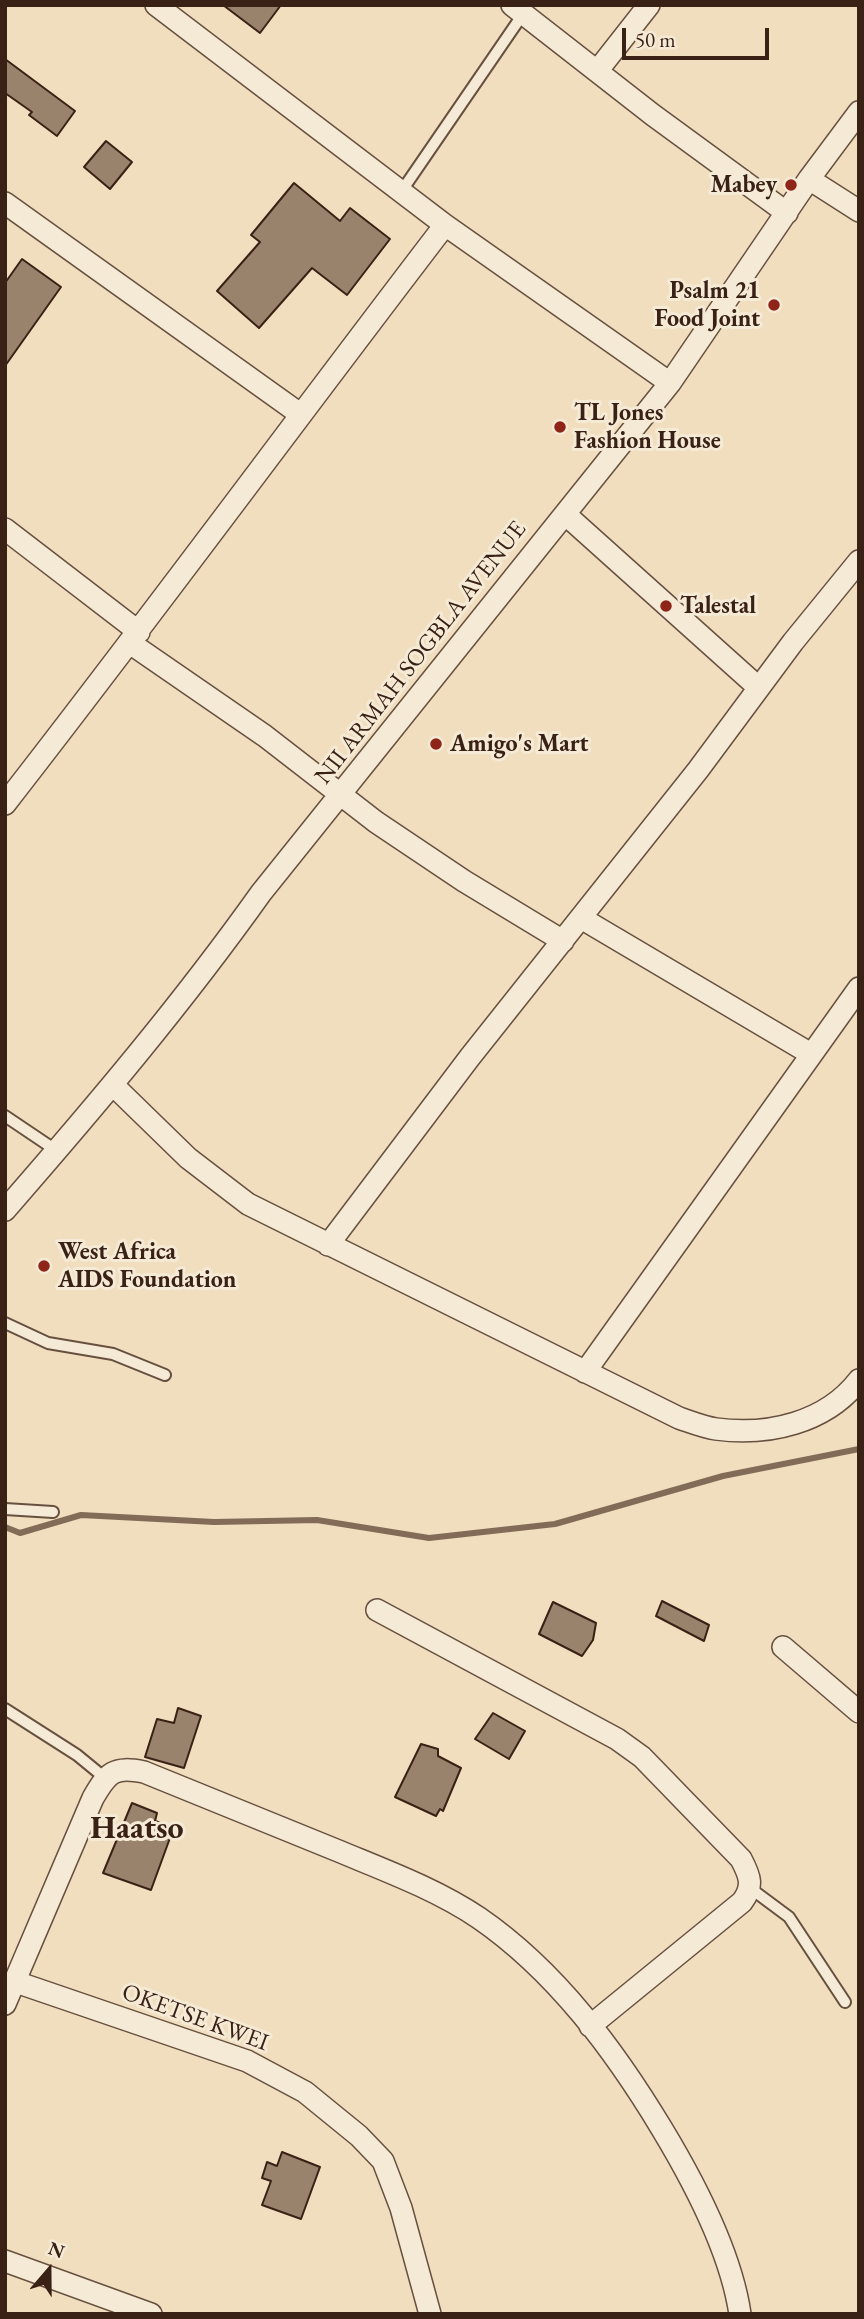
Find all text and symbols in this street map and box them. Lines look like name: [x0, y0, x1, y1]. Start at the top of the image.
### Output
scale bar: [626, 14, 773, 58]
text: 50 m: [635, 26, 676, 53]
place label: Mabey: [710, 171, 777, 199]
marker: Mabey: [783, 177, 799, 193]
place label: Psalm 21 Food Joint: [655, 277, 760, 333]
marker: Psalm 21 Food Joint: [766, 297, 782, 313]
place label: TL Jones Fashion House: [574, 399, 721, 455]
marker: TL Jones Fashion House: [552, 419, 568, 435]
street label: NII ARMAH SOGBLA AVENUE: [309, 516, 533, 790]
place label: Talestal: [680, 592, 756, 620]
marker: Talestal: [658, 598, 674, 614]
place label: Amigo's Mart: [450, 730, 589, 758]
marker: Amigo's Mart: [428, 736, 444, 752]
place label: West Africa AIDS Foundation: [58, 1238, 236, 1294]
marker: West Africa AIDS Foundation: [36, 1258, 52, 1274]
district label: Haatso: [90, 1810, 184, 1848]
street label: OKETSE KWEI: [118, 1978, 272, 2058]
north arrow: [14, 2235, 84, 2305]
text: N: [45, 2235, 68, 2264]

